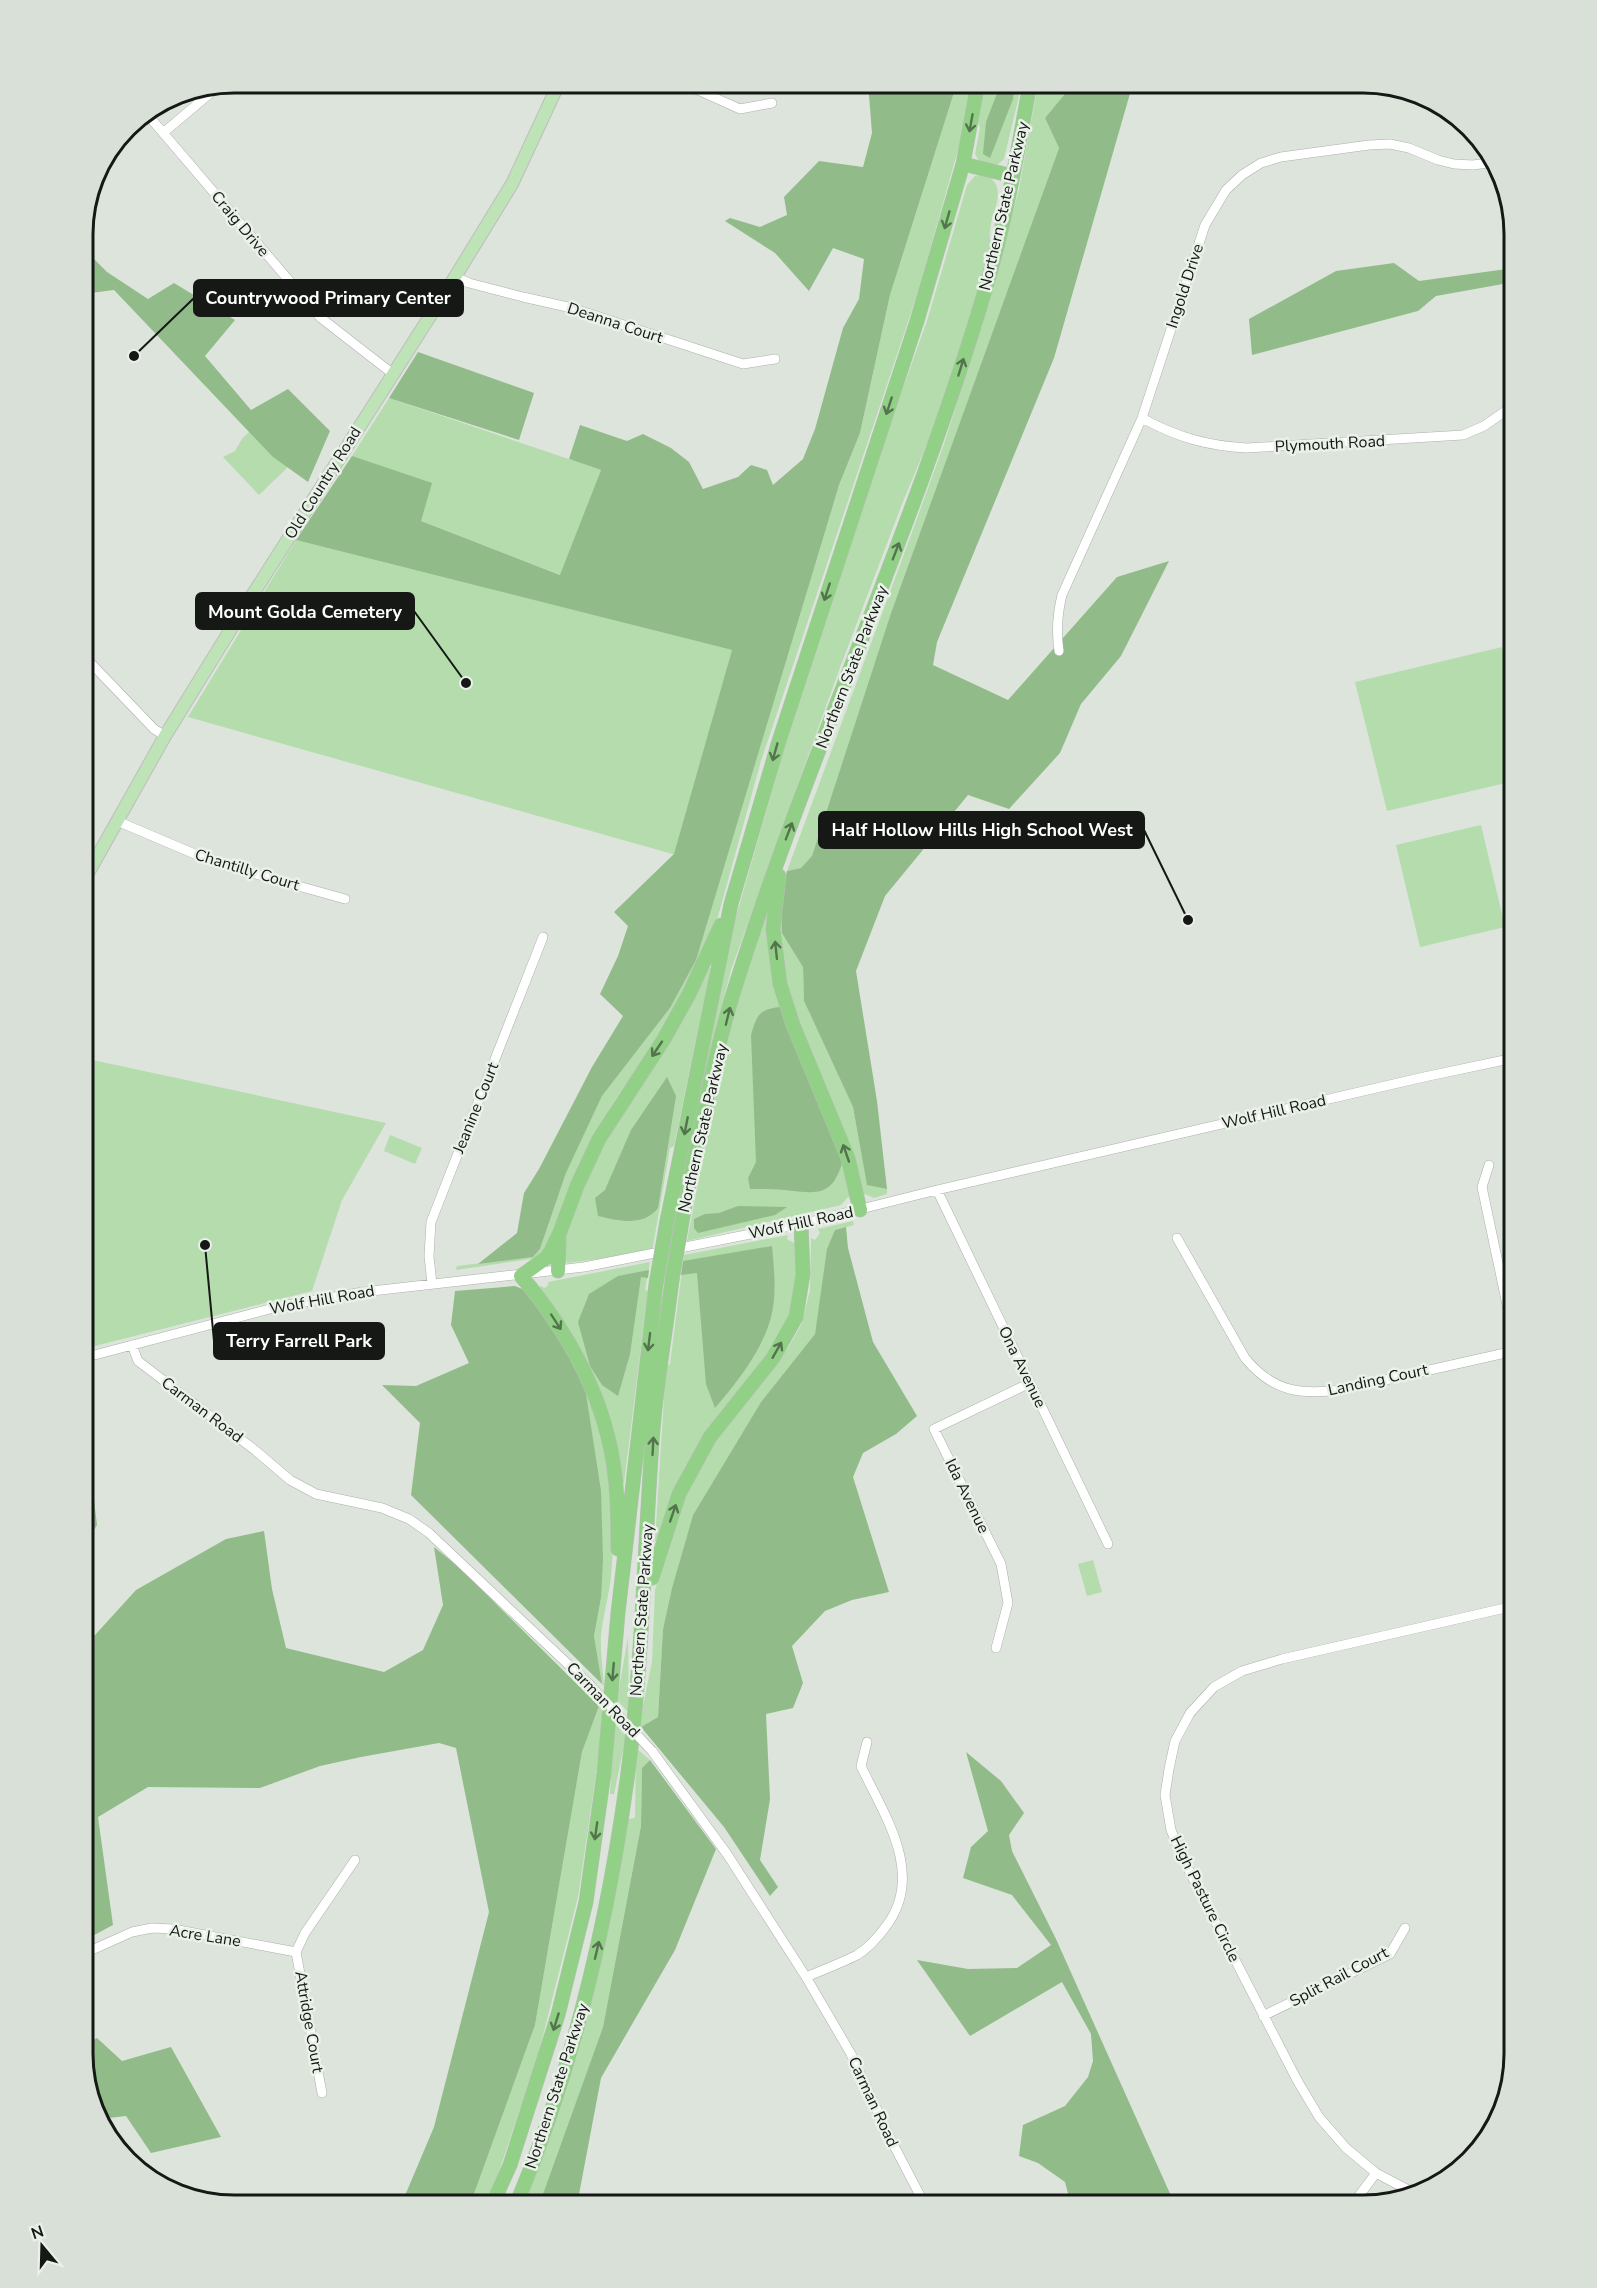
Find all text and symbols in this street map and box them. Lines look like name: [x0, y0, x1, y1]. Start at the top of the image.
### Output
one-way arrow: [965, 113, 976, 133]
street label: Northern State Parkway: [974, 119, 1034, 293]
street label: Craig Drive: [206, 186, 274, 262]
one-way arrow: [941, 210, 952, 229]
street label: Ingold Drive: [1161, 241, 1209, 331]
callout: Countrywood Primary Center: [194, 280, 463, 316]
text: Countrywood Primary Center: [205, 286, 451, 310]
street label: Deanna Court: [564, 297, 666, 349]
one-way arrow: [956, 358, 967, 377]
one-way arrow: [882, 396, 893, 415]
street label: Old Country Road: [280, 423, 366, 543]
street label: Plymouth Road: [1274, 430, 1386, 458]
one-way arrow: [892, 542, 903, 560]
street label: Northern State Parkway: [811, 582, 893, 752]
one-way arrow: [821, 582, 832, 600]
callout: Mount Golda Cemetery: [196, 593, 414, 629]
text: Mount Golda Cemetery: [208, 600, 403, 624]
one-way arrow: [769, 742, 781, 761]
callout: Half Hollow Hills High School West: [819, 812, 1144, 848]
text: Half Hollow Hills High School West: [831, 818, 1133, 842]
one-way arrow: [785, 822, 796, 841]
street label: Chantilly Court: [192, 844, 302, 896]
one-way arrow: [770, 941, 781, 961]
one-way arrow: [723, 1007, 735, 1026]
one-way arrow: [651, 1041, 663, 1057]
street label: Northern State Parkway: [673, 1041, 733, 1215]
street label: Jeanine Court: [447, 1059, 504, 1158]
street label: Wolf Hill Road: [1220, 1089, 1328, 1135]
one-way arrow: [680, 1116, 692, 1135]
one-way arrow: [839, 1145, 850, 1163]
street label: Wolf Hill Road: [747, 1201, 855, 1245]
street label: Wolf Hill Road: [268, 1280, 376, 1320]
one-way arrow: [549, 1314, 562, 1331]
street label: Ona Avenue: [993, 1322, 1051, 1412]
callout: Terry Farrell Park: [214, 1323, 384, 1359]
text: Terry Farrell Park: [226, 1329, 372, 1353]
one-way arrow: [644, 1332, 655, 1352]
one-way arrow: [772, 1342, 784, 1359]
street label: Landing Court: [1326, 1359, 1430, 1401]
street label: Carman Road: [157, 1372, 247, 1448]
one-way arrow: [647, 1437, 658, 1457]
street label: Ida Avenue: [939, 1455, 995, 1537]
one-way arrow: [668, 1504, 679, 1523]
street label: Northern State Parkway: [625, 1522, 659, 1697]
street label: Carman Road: [561, 1657, 645, 1743]
one-way arrow: [607, 1661, 618, 1681]
one-way arrow: [590, 1821, 601, 1841]
street label: High Pasture Circle: [1165, 1832, 1245, 1966]
street label: Acre Lane: [168, 1920, 242, 1952]
one-way arrow: [591, 1941, 603, 1960]
street label: Split Rail Court: [1286, 1942, 1393, 2012]
street label: Attridge Court: [289, 1969, 329, 2075]
street label: Northern State Parkway: [520, 2000, 594, 2172]
one-way arrow: [550, 2012, 561, 2031]
street label: Carman Road: [842, 2053, 904, 2151]
north arrow: [12, 2216, 72, 2276]
text: N: [28, 2220, 47, 2245]

